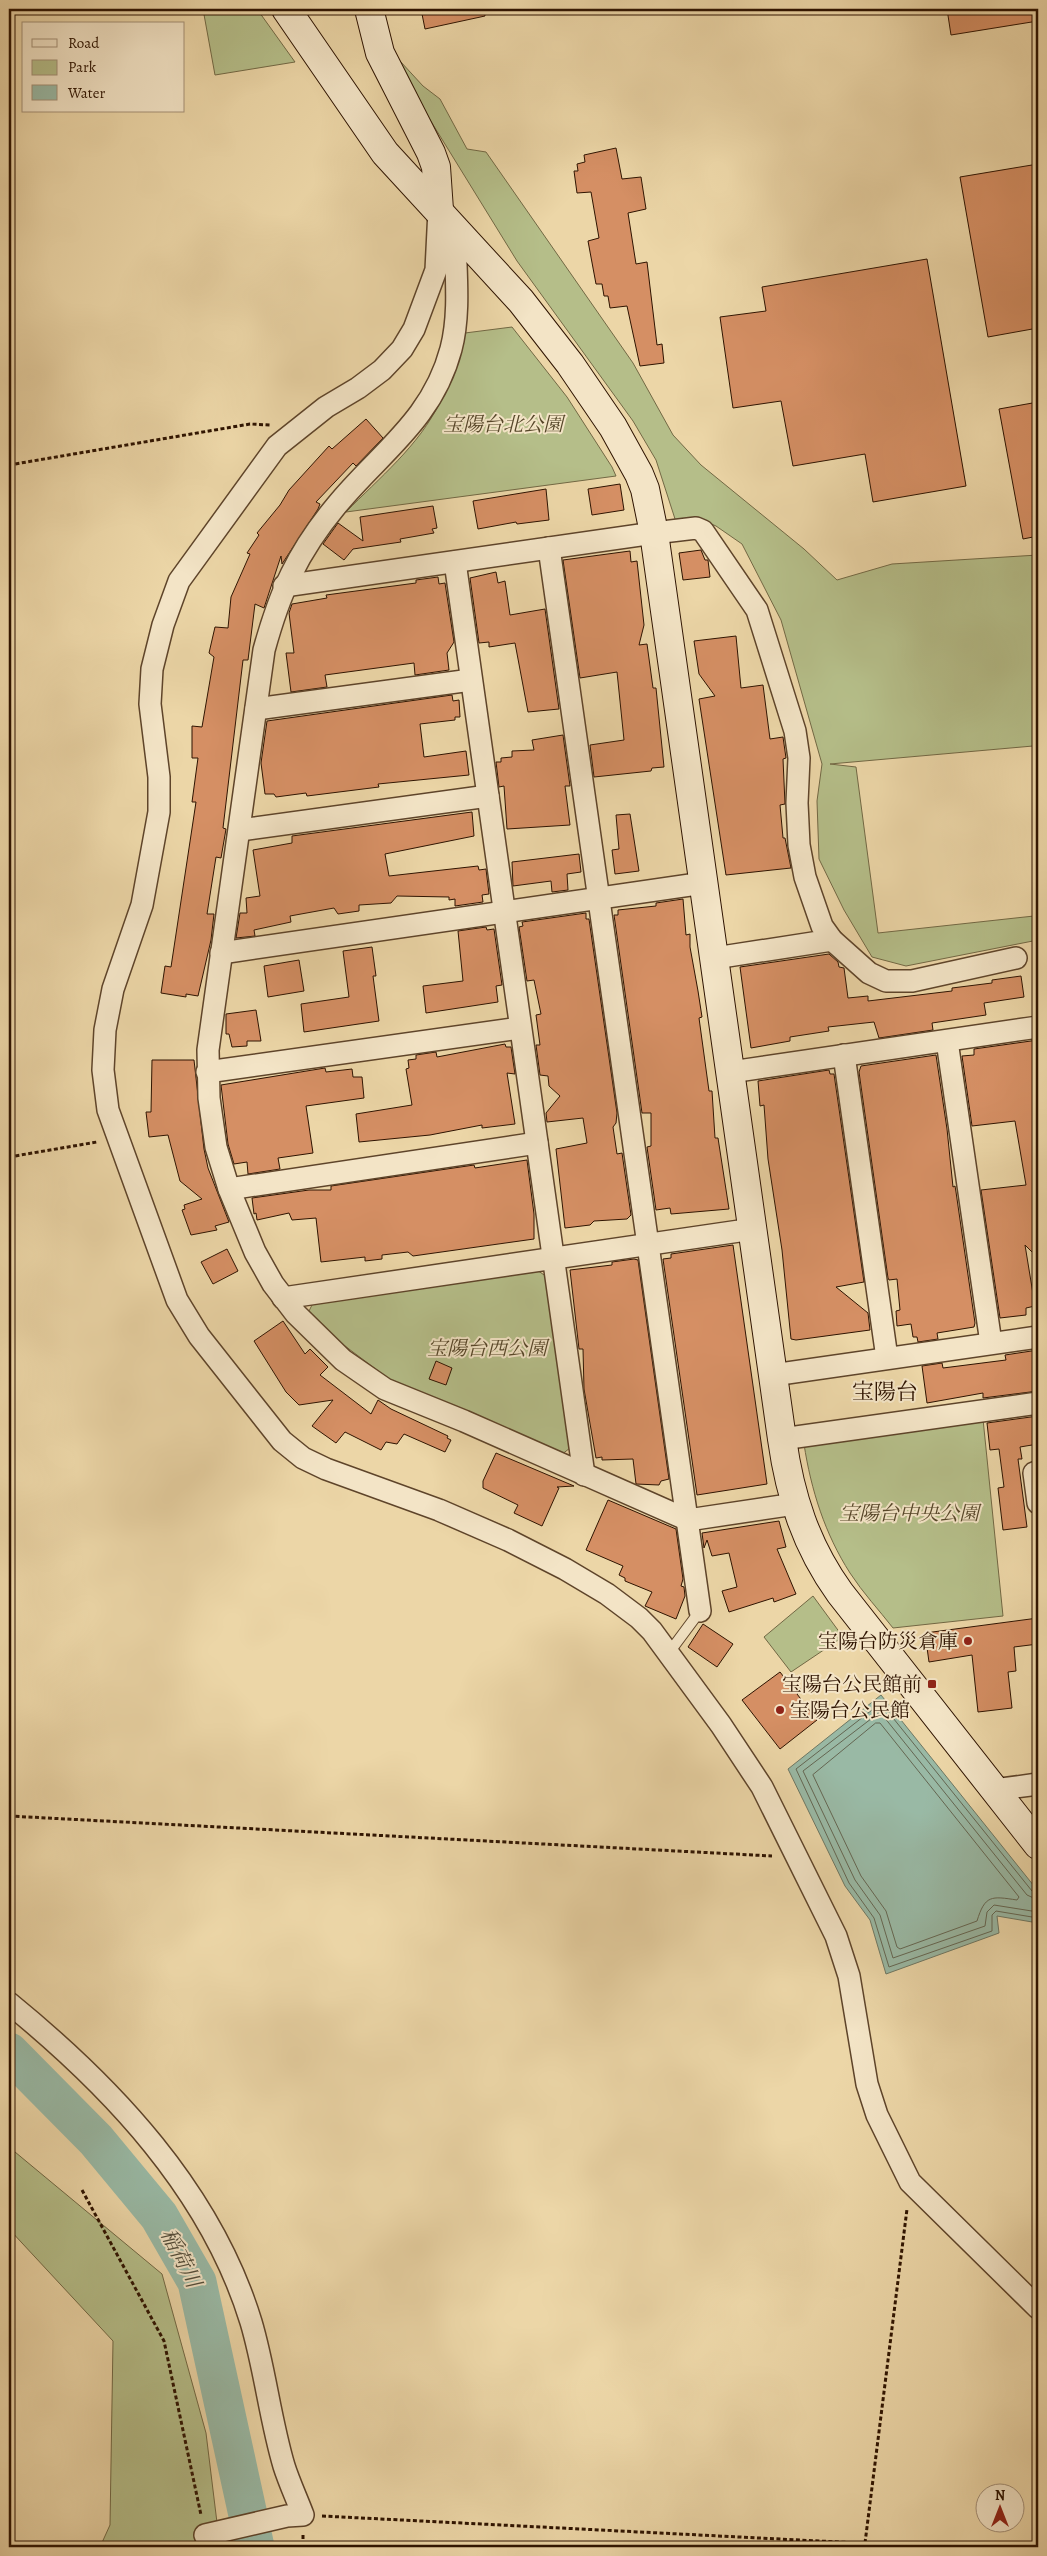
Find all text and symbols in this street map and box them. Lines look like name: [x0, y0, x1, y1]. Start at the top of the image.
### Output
legend: [22, 22, 185, 112]
text: Road: [68, 33, 100, 53]
text: Park: [68, 57, 97, 77]
text: Water: [67, 83, 105, 103]
park label: 宝陽台北公園: [443, 411, 566, 438]
park label: 宝陽台西公園: [427, 1335, 550, 1362]
district label: 宝陽台: [852, 1377, 918, 1407]
park label: 宝陽台中央公園: [839, 1500, 982, 1527]
place label: 宝陽台防災倉庫: [818, 1628, 958, 1655]
marker: 宝陽台防災倉庫: [962, 1635, 974, 1647]
place label: 宝陽台公民館前: [782, 1671, 922, 1698]
marker: 宝陽台公民館前: [926, 1678, 938, 1690]
place label: 宝陽台公民館: [790, 1697, 910, 1724]
marker: 宝陽台公民館: [774, 1704, 786, 1716]
water label: 稲荷川: [154, 2224, 209, 2294]
north arrow: [974, 2484, 1024, 2534]
text: N: [995, 2486, 1005, 2505]

